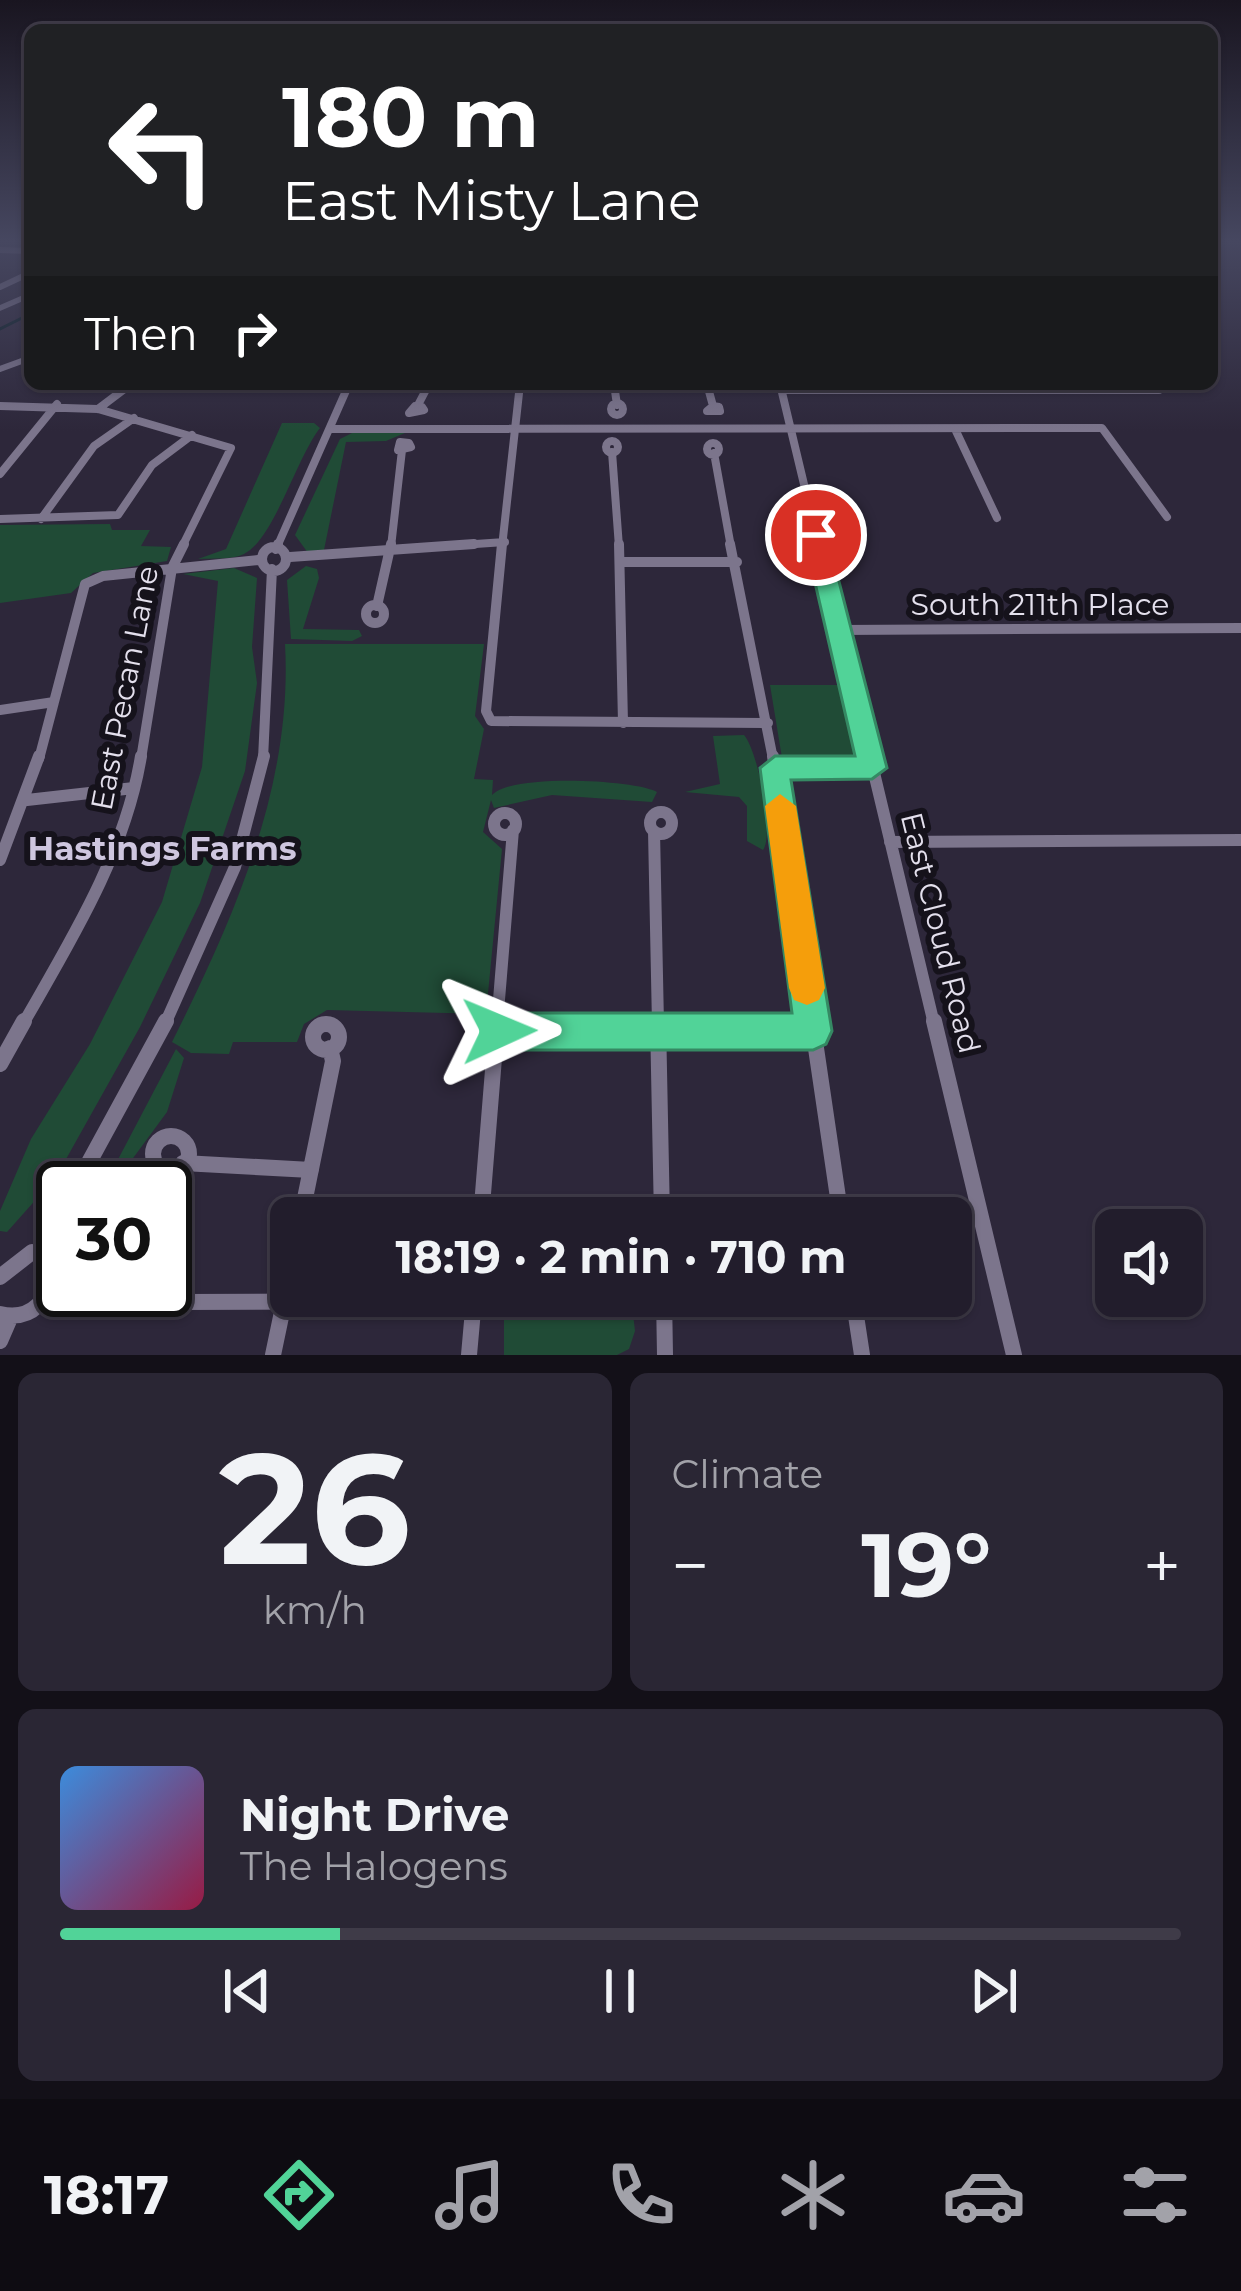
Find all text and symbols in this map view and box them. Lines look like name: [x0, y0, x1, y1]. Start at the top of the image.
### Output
text: 180 m: [282, 66, 539, 168]
icon: left: [84, 72, 240, 228]
text: East Misty Lane: [282, 168, 701, 234]
icon: right: [222, 300, 288, 366]
text: Then: [84, 306, 198, 361]
pin: [765, 484, 867, 586]
icon: arrive: [783, 502, 849, 568]
street label: East Pecan Lane: [83, 563, 166, 813]
street label: South 211th Place: [911, 586, 1169, 623]
street label: East Cloud Road: [893, 808, 988, 1057]
district label: Hastings Farms: [28, 828, 296, 868]
position arrow: [436, 968, 562, 1094]
speed limit sign: 30: [36, 1161, 192, 1317]
map controls: [1095, 1209, 1203, 1317]
button: sound: [1095, 1209, 1203, 1317]
text: 18:19 · 2 min · 710 m: [395, 1229, 847, 1284]
text: 26: [219, 1413, 410, 1603]
text: Climate: [672, 1450, 823, 1498]
text: 19°: [861, 1510, 991, 1620]
text: −: [672, 1525, 709, 1606]
text: +: [1143, 1525, 1181, 1606]
text: km/h: [263, 1586, 367, 1634]
text: Night Drive: [240, 1787, 509, 1842]
text: The Halogens: [240, 1842, 508, 1890]
icon: previous: [214, 1958, 280, 2024]
icon: pause: [587, 1958, 653, 2024]
icon: next: [961, 1958, 1027, 2024]
icon: directions: [257, 2153, 341, 2237]
icon: music: [428, 2153, 512, 2237]
icon: phone: [599, 2153, 683, 2237]
icon: climate: [771, 2153, 855, 2237]
icon: car: [942, 2153, 1026, 2237]
icon: filters: [1113, 2153, 1197, 2237]
text: 18:17: [44, 2162, 169, 2228]

